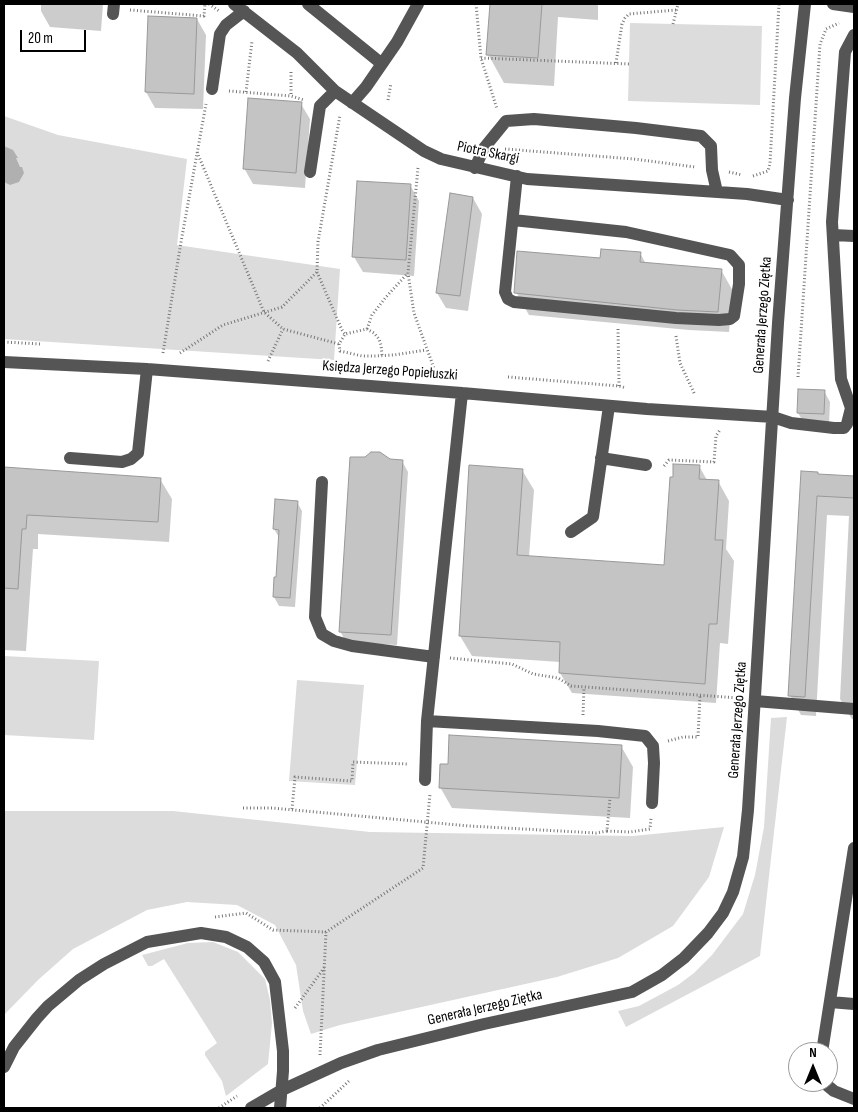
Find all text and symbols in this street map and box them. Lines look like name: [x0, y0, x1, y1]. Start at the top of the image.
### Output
scale bar: [22, 20, 89, 52]
text: 20 m: [28, 29, 53, 48]
street label: Piotra Skargi: [455, 138, 521, 168]
street label: Generała Jerzego Ziętka: [750, 256, 776, 374]
street label: Księdza Jerzego Popiełuszki: [322, 357, 458, 385]
street label: Generała Jerzego Ziętka: [725, 661, 751, 779]
street label: Generała Jerzego Ziętka: [426, 986, 544, 1030]
north arrow: [788, 1042, 838, 1092]
text: N: [809, 1044, 817, 1061]

